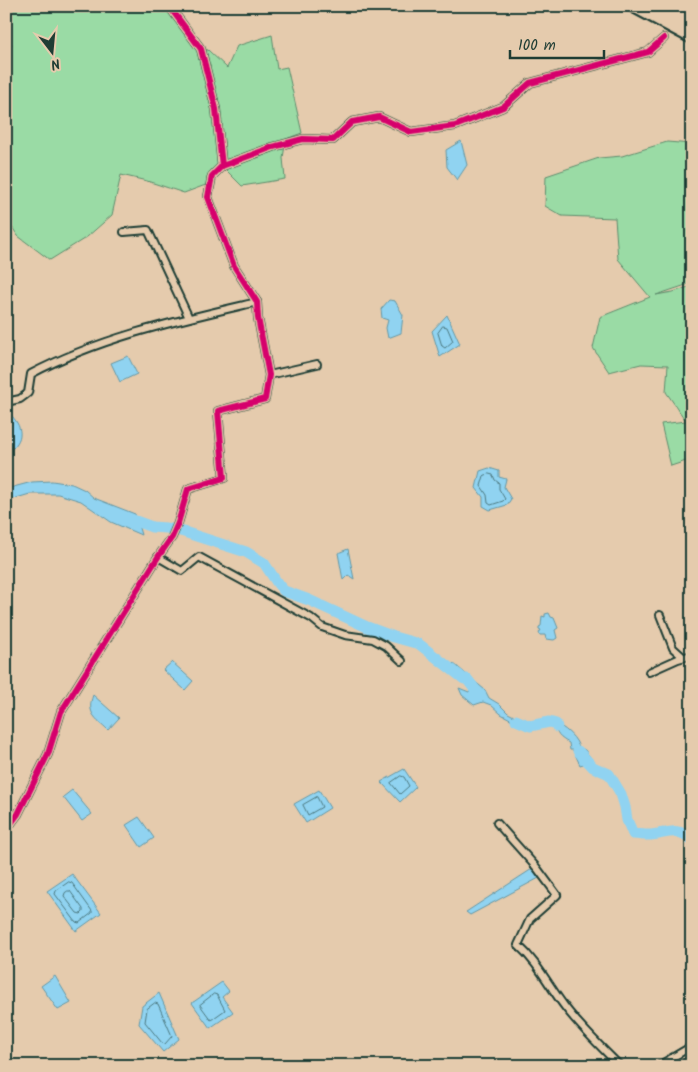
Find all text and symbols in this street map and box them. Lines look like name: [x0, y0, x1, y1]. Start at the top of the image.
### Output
north arrow: [28, 28, 78, 78]
scale bar: [510, 28, 604, 60]
text: 100 m: [518, 34, 556, 58]
text: N: [48, 52, 63, 75]

